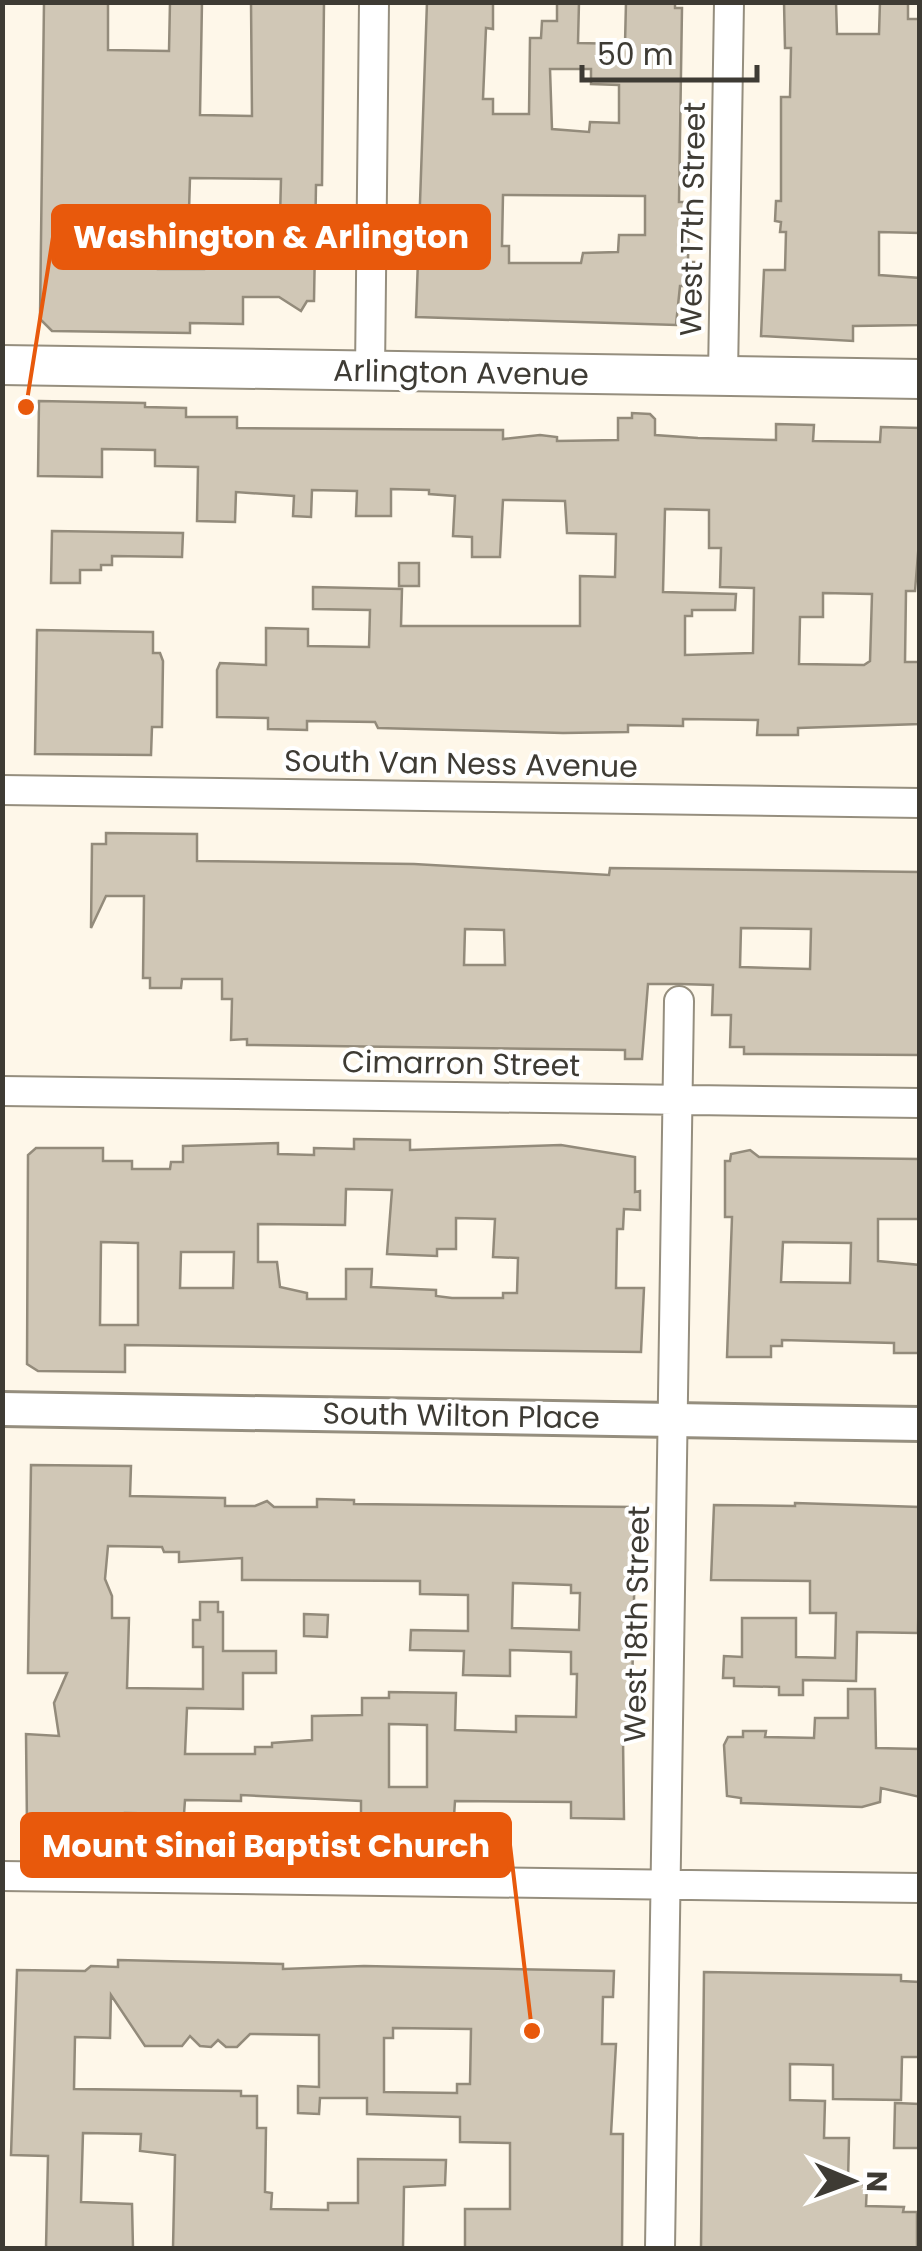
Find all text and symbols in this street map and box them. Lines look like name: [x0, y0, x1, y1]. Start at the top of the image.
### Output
scale bar: [582, 20, 757, 82]
text: 50 m: [597, 33, 674, 76]
street label: West 17th Street: [669, 101, 716, 337]
callout: Washington & Arlington: [53, 206, 489, 268]
text: Washington & Arlington: [73, 214, 469, 259]
street label: Arlington Avenue: [333, 349, 589, 396]
street label: South Van Ness Avenue: [284, 739, 638, 788]
street label: Cimarron Street: [341, 1040, 581, 1087]
street label: South Wilton Place: [322, 1392, 600, 1439]
street label: West 18th Street: [613, 1505, 660, 1743]
callout: Mount Sinai Baptist Church: [22, 1814, 510, 1876]
text: Mount Sinai Baptist Church: [42, 1823, 490, 1868]
north arrow: [802, 2131, 902, 2231]
text: N: [857, 2171, 896, 2192]

